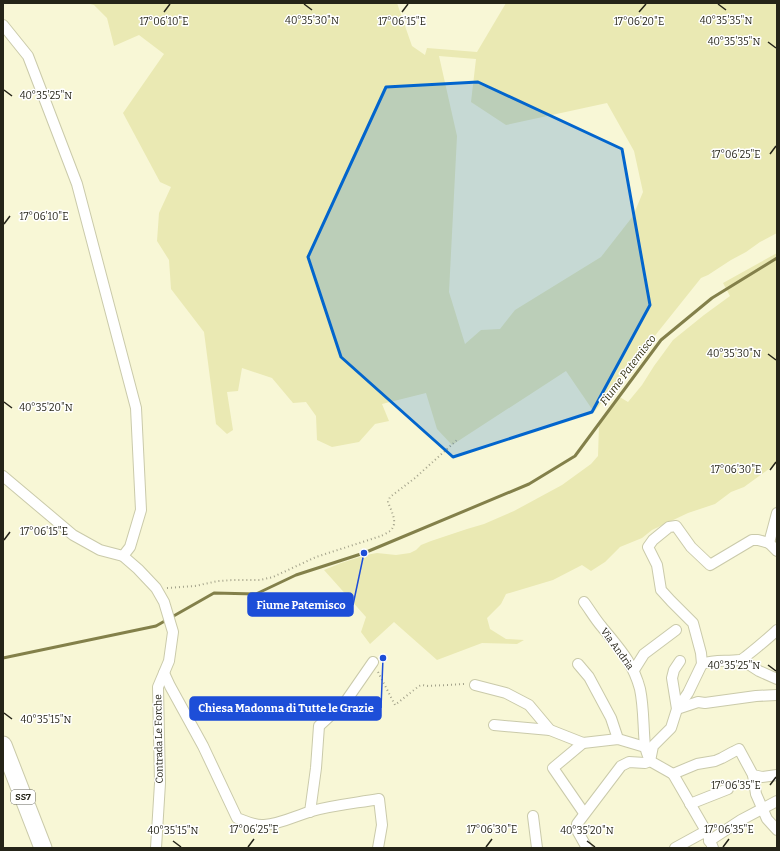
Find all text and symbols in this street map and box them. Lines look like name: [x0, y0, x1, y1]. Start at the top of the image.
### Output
text: 40°35'30"N: [285, 15, 339, 27]
text: 40°35'35"N: [700, 15, 752, 27]
text: 17°06'10"E: [140, 16, 188, 28]
text: 17°06'15"E: [378, 16, 426, 28]
text: 17°06'20"E: [614, 16, 664, 28]
text: 40°35'35"N: [708, 36, 760, 48]
text: 40°35'25"N: [20, 90, 72, 102]
text: 17°06'25"E: [711, 149, 761, 161]
text: 17°06'10"E: [20, 211, 68, 223]
water label: Fiume Patemisco: [597, 332, 659, 408]
text: 40°35'30"N: [707, 348, 761, 360]
text: 40°35'20"N: [19, 402, 73, 414]
text: 17°06'30"E: [711, 464, 761, 476]
text: 17°06'15"E: [20, 526, 68, 538]
callout: Fiume Patemisco: [248, 593, 353, 616]
text: Fiume Patemisco: [256, 599, 346, 612]
street label: Via Andria: [598, 626, 636, 673]
text: 40°35'25"N: [708, 660, 760, 672]
street label: Contrada Le Forche: [152, 694, 166, 784]
callout: Chiesa Madonna di Tutte le Grazie: [190, 697, 381, 720]
text: Chiesa Madonna di Tutte le Grazie: [198, 702, 374, 715]
text: 40°35'15"N: [20, 714, 72, 726]
text: 17°06'35"E: [711, 780, 761, 792]
road number: SS7: [11, 790, 35, 804]
text: 17°06'25"E: [229, 824, 279, 836]
text: 17°06'30"E: [467, 824, 517, 836]
text: 17°06'35"E: [704, 824, 754, 836]
text: 40°35'15"N: [147, 825, 199, 837]
text: 40°35'20"N: [560, 825, 614, 837]

